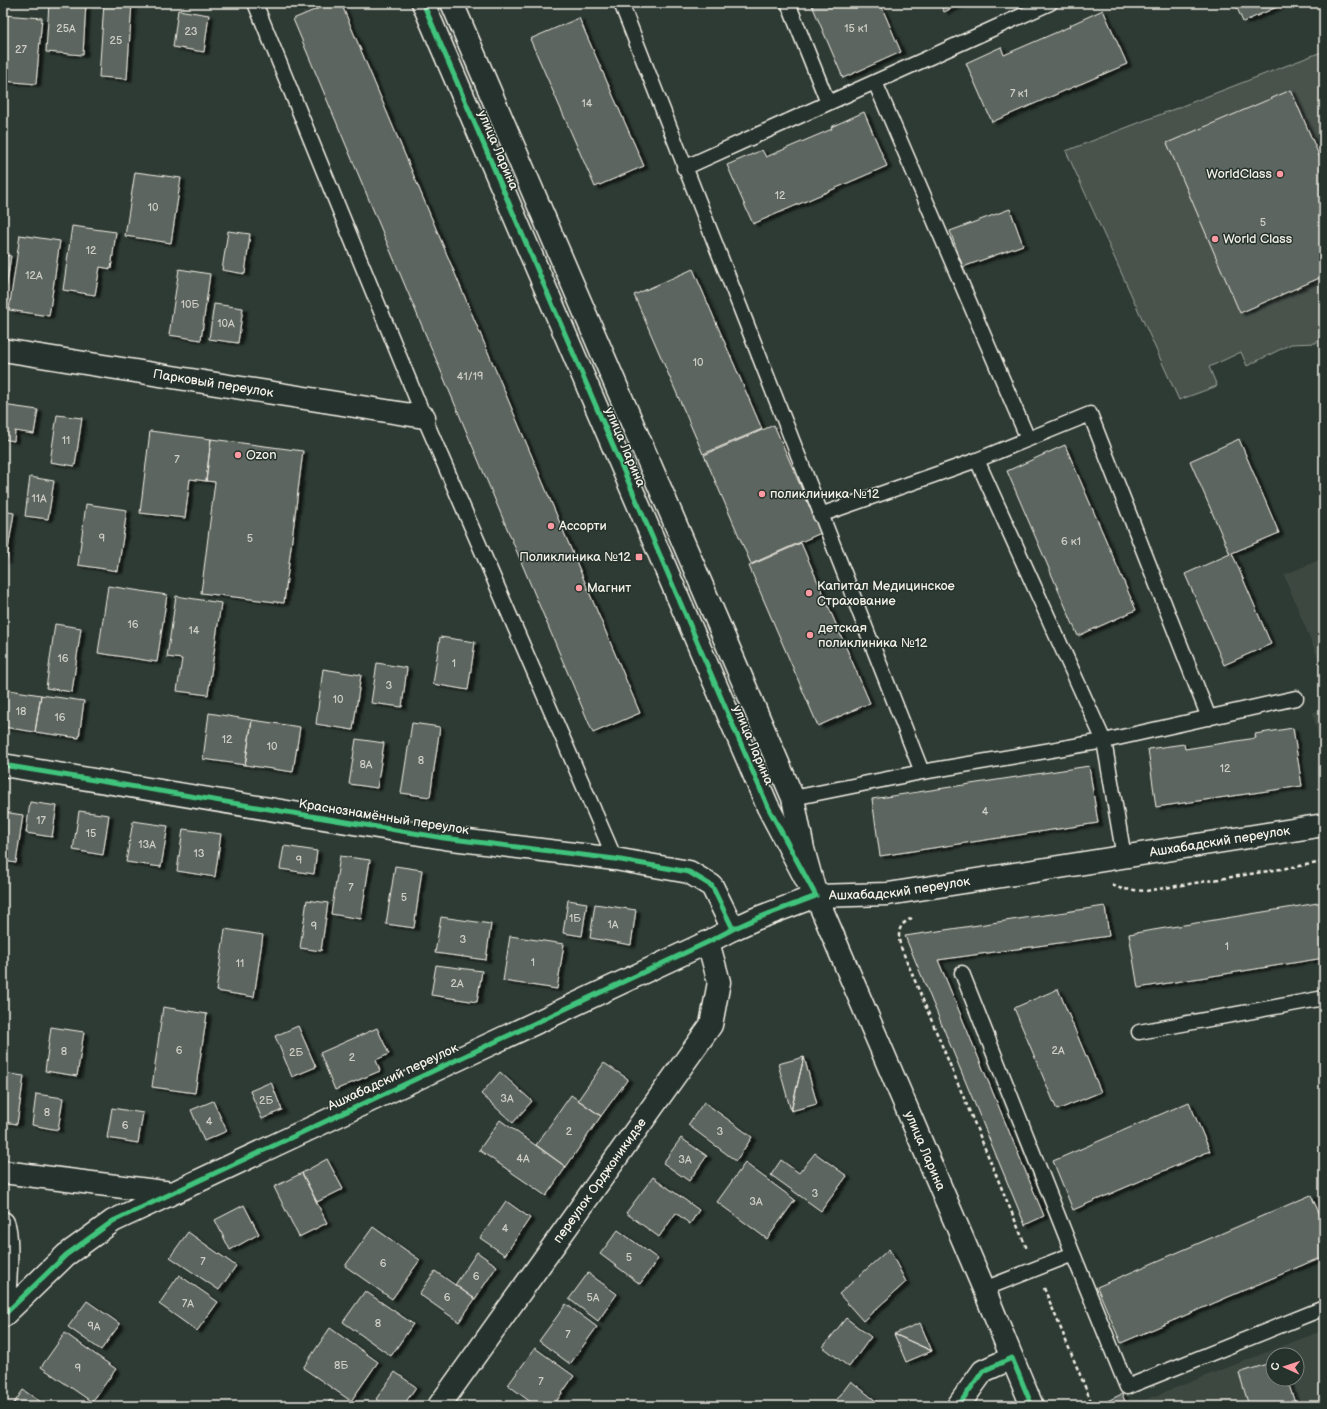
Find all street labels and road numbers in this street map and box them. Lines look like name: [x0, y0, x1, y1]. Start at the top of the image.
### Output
street label: улица Ларина: [474, 108, 522, 193]
street label: Парковый переулок: [152, 366, 275, 401]
street label: улица Ларина: [601, 405, 649, 490]
street label: улица Ларина: [729, 703, 777, 788]
street label: Краснознамённый переулок: [298, 796, 470, 838]
street label: Ашхабадский переулок: [1147, 822, 1291, 861]
street label: Ашхабадский переулок: [828, 873, 971, 904]
street label: Ашхабадский переулок: [324, 1040, 461, 1115]
street label: улица Ларина: [901, 1109, 949, 1193]
street label: переулок Орджоникидзе: [550, 1115, 650, 1246]

